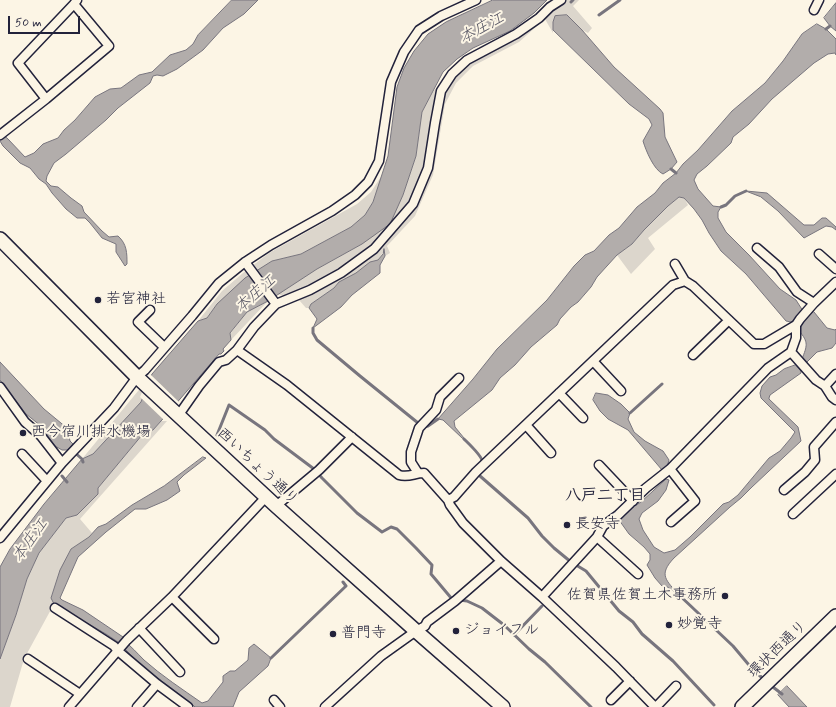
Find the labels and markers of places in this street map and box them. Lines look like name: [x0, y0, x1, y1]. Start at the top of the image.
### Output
place label: 若宮神社: [106, 291, 166, 309]
marker: 若宮神社: [93, 295, 103, 305]
place label: 西今宿川排水機場: [31, 424, 151, 442]
marker: 西今宿川排水機場: [18, 428, 28, 438]
place label: 長安寺: [575, 516, 620, 534]
marker: 長安寺: [562, 520, 572, 530]
place label: 佐賀県佐賀土木事務所: [567, 587, 717, 605]
marker: 佐賀県佐賀土木事務所: [720, 591, 730, 601]
place label: 妙覚寺: [677, 616, 722, 634]
marker: 妙覚寺: [664, 620, 674, 630]
place label: ジョイフル: [464, 622, 539, 640]
place label: 普門寺: [341, 625, 386, 643]
marker: ジョイフル: [451, 626, 461, 636]
marker: 普門寺: [328, 629, 338, 639]

